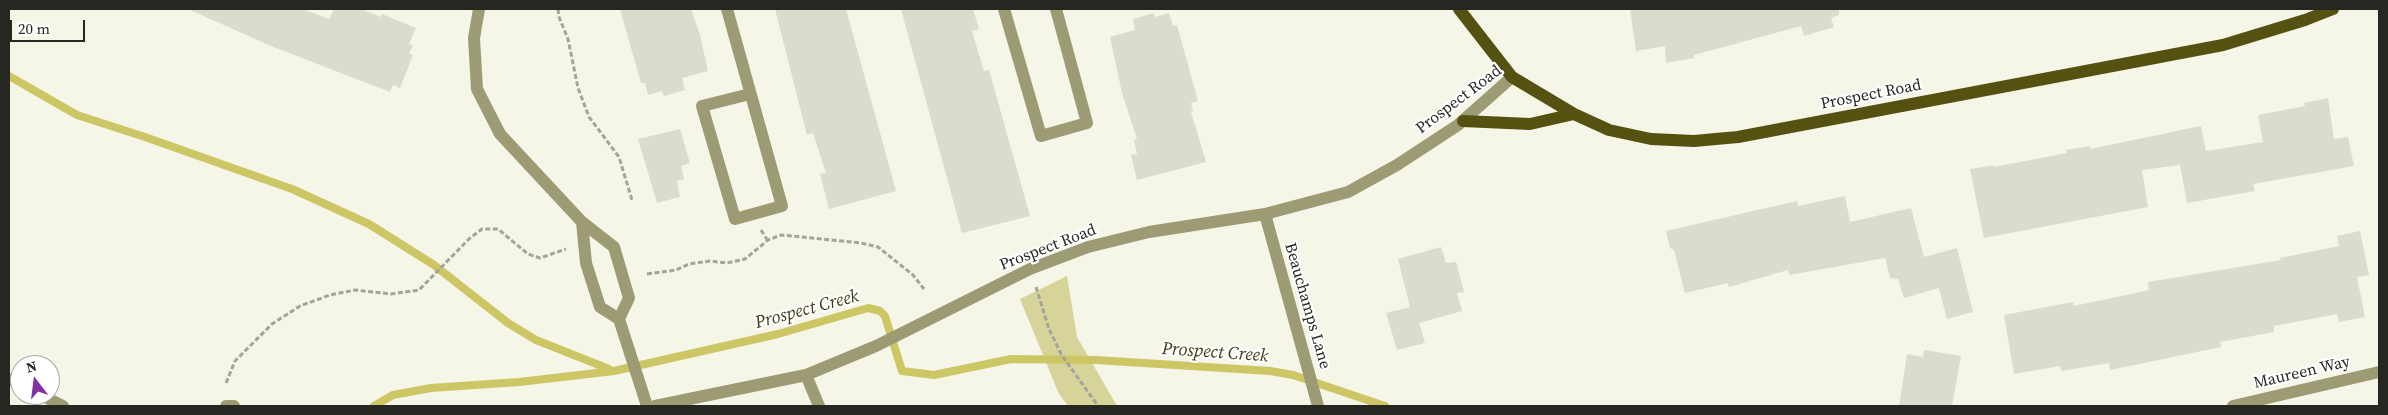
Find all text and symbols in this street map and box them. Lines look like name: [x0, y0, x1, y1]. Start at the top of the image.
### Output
scale bar: [12, 10, 88, 42]
text: 20 m: [18, 18, 50, 39]
street label: Prospect Road: [1413, 62, 1505, 138]
street label: Prospect Road: [1819, 76, 1923, 114]
street label: Prospect Road: [997, 221, 1099, 275]
street label: Beauchamps Lane: [1280, 241, 1334, 371]
water label: Prospect Creek: [753, 286, 861, 334]
water label: Prospect Creek: [1161, 339, 1269, 367]
street label: Maureen Way: [2252, 353, 2352, 393]
north arrow: [10, 355, 60, 405]
text: N: [24, 355, 39, 377]

